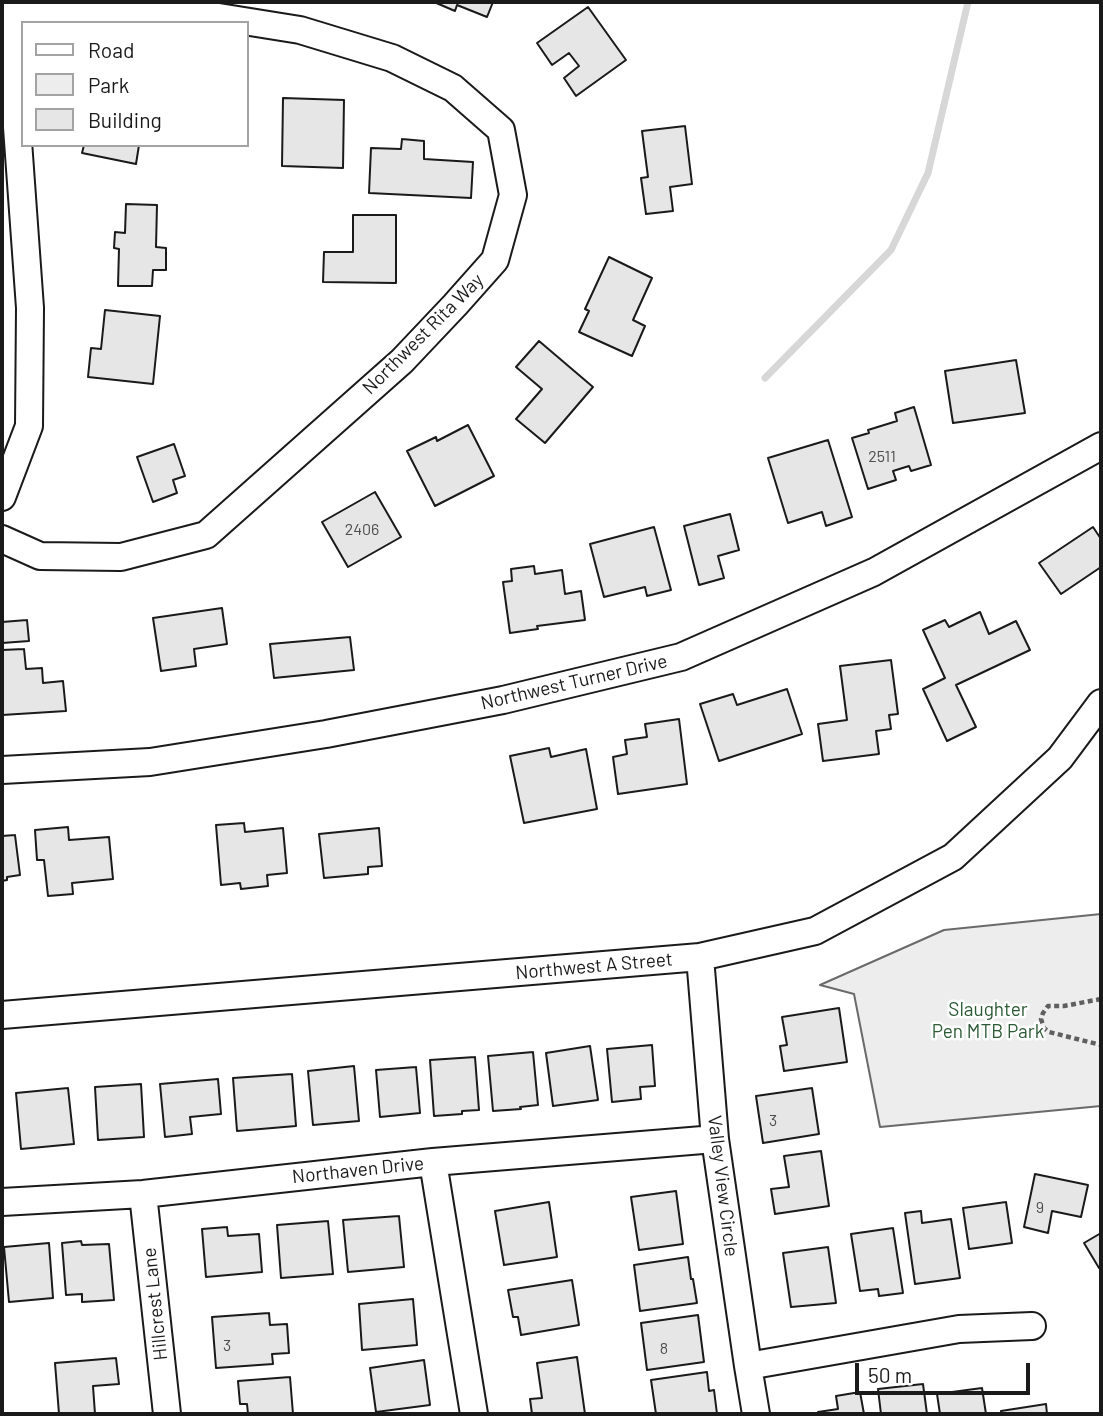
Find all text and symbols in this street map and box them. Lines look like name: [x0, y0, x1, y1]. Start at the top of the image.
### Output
legend: [21, 21, 248, 147]
text: Road: [88, 37, 134, 62]
text: Park: [88, 72, 129, 97]
text: Building: [88, 107, 162, 132]
street label: Northwest Rita Way: [358, 269, 488, 399]
house number: 2511: [868, 447, 896, 467]
house number: 2406: [345, 520, 379, 540]
street label: Northwest Turner Drive: [478, 649, 670, 715]
street label: Northwest A Street: [514, 948, 674, 984]
park label: Slaughter Pen MTB Park: [932, 999, 1044, 1043]
house number: 3: [769, 1111, 777, 1131]
street label: Valley View Circle: [703, 1114, 743, 1258]
street label: Northaven Drive: [291, 1152, 425, 1188]
house number: 9: [1036, 1198, 1044, 1218]
street label: Hillcrest Lane: [138, 1246, 172, 1362]
house number: 3: [223, 1336, 231, 1356]
house number: 8: [660, 1339, 668, 1359]
scale bar: [858, 1350, 1033, 1394]
text: 50 m: [868, 1362, 912, 1387]

